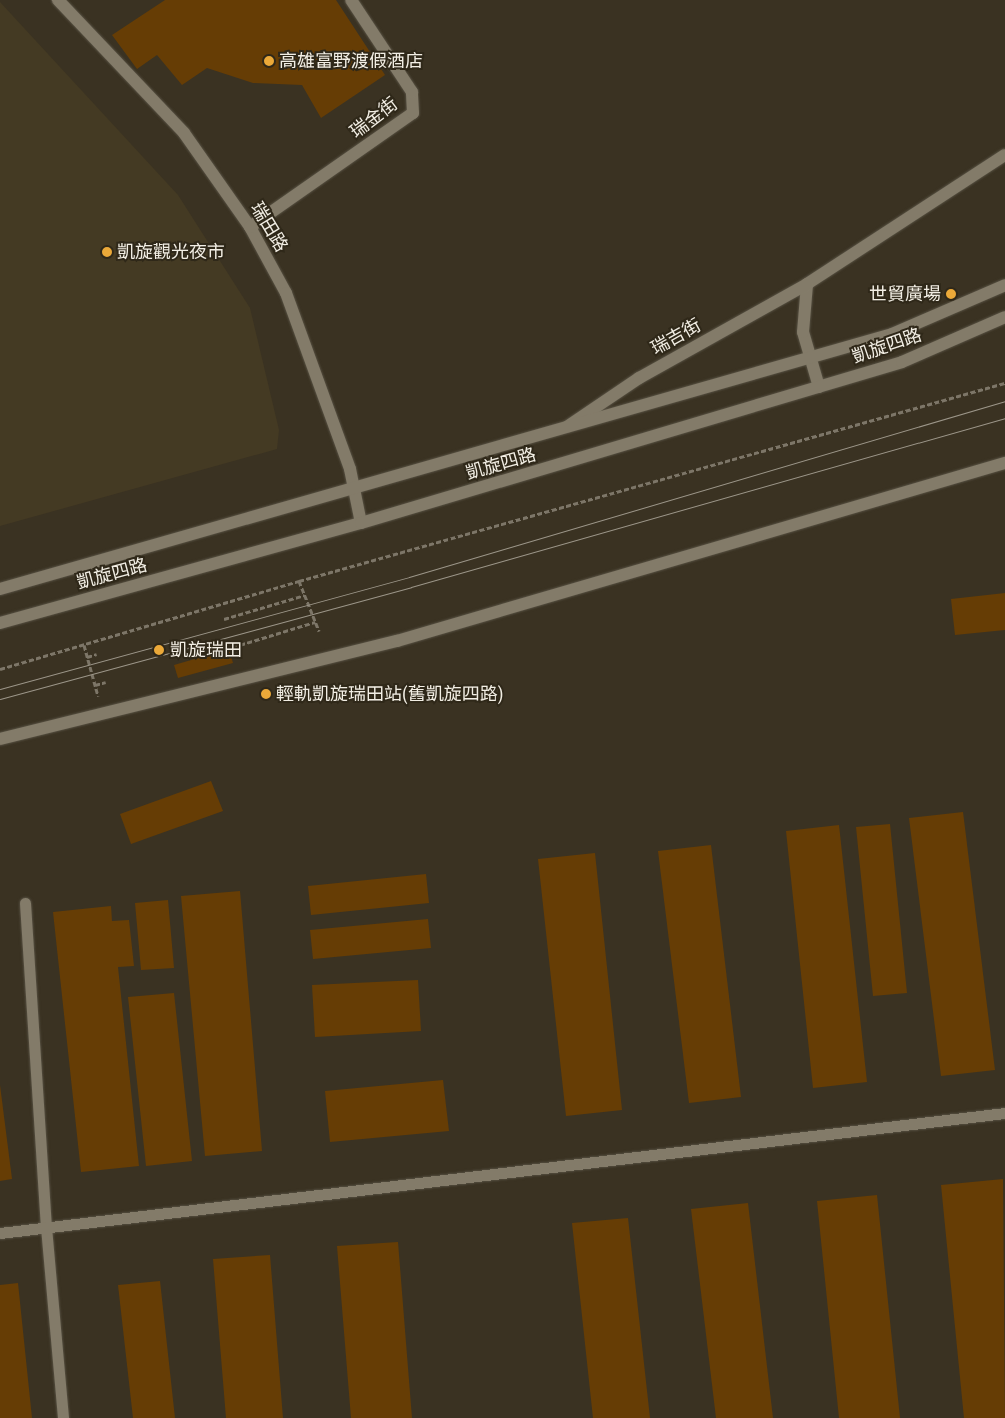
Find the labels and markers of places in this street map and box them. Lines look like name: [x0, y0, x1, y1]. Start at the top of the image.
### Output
place label: 高雄富野渡假酒店: [279, 50, 423, 72]
marker: 高雄富野渡假酒店: [263, 55, 275, 67]
place label: 凱旋觀光夜市: [117, 241, 225, 263]
marker: 凱旋觀光夜市: [101, 246, 113, 258]
place label: 世貿廣場: [869, 283, 941, 305]
marker: 世貿廣場: [945, 288, 957, 300]
place label: 凱旋瑞田: [170, 639, 242, 661]
marker: 凱旋瑞田: [152, 643, 166, 657]
place label: 輕軌凱旋瑞田站(舊凱旋四路): [276, 683, 503, 705]
marker: 輕軌凱旋瑞田站(舊凱旋四路): [260, 688, 272, 700]

